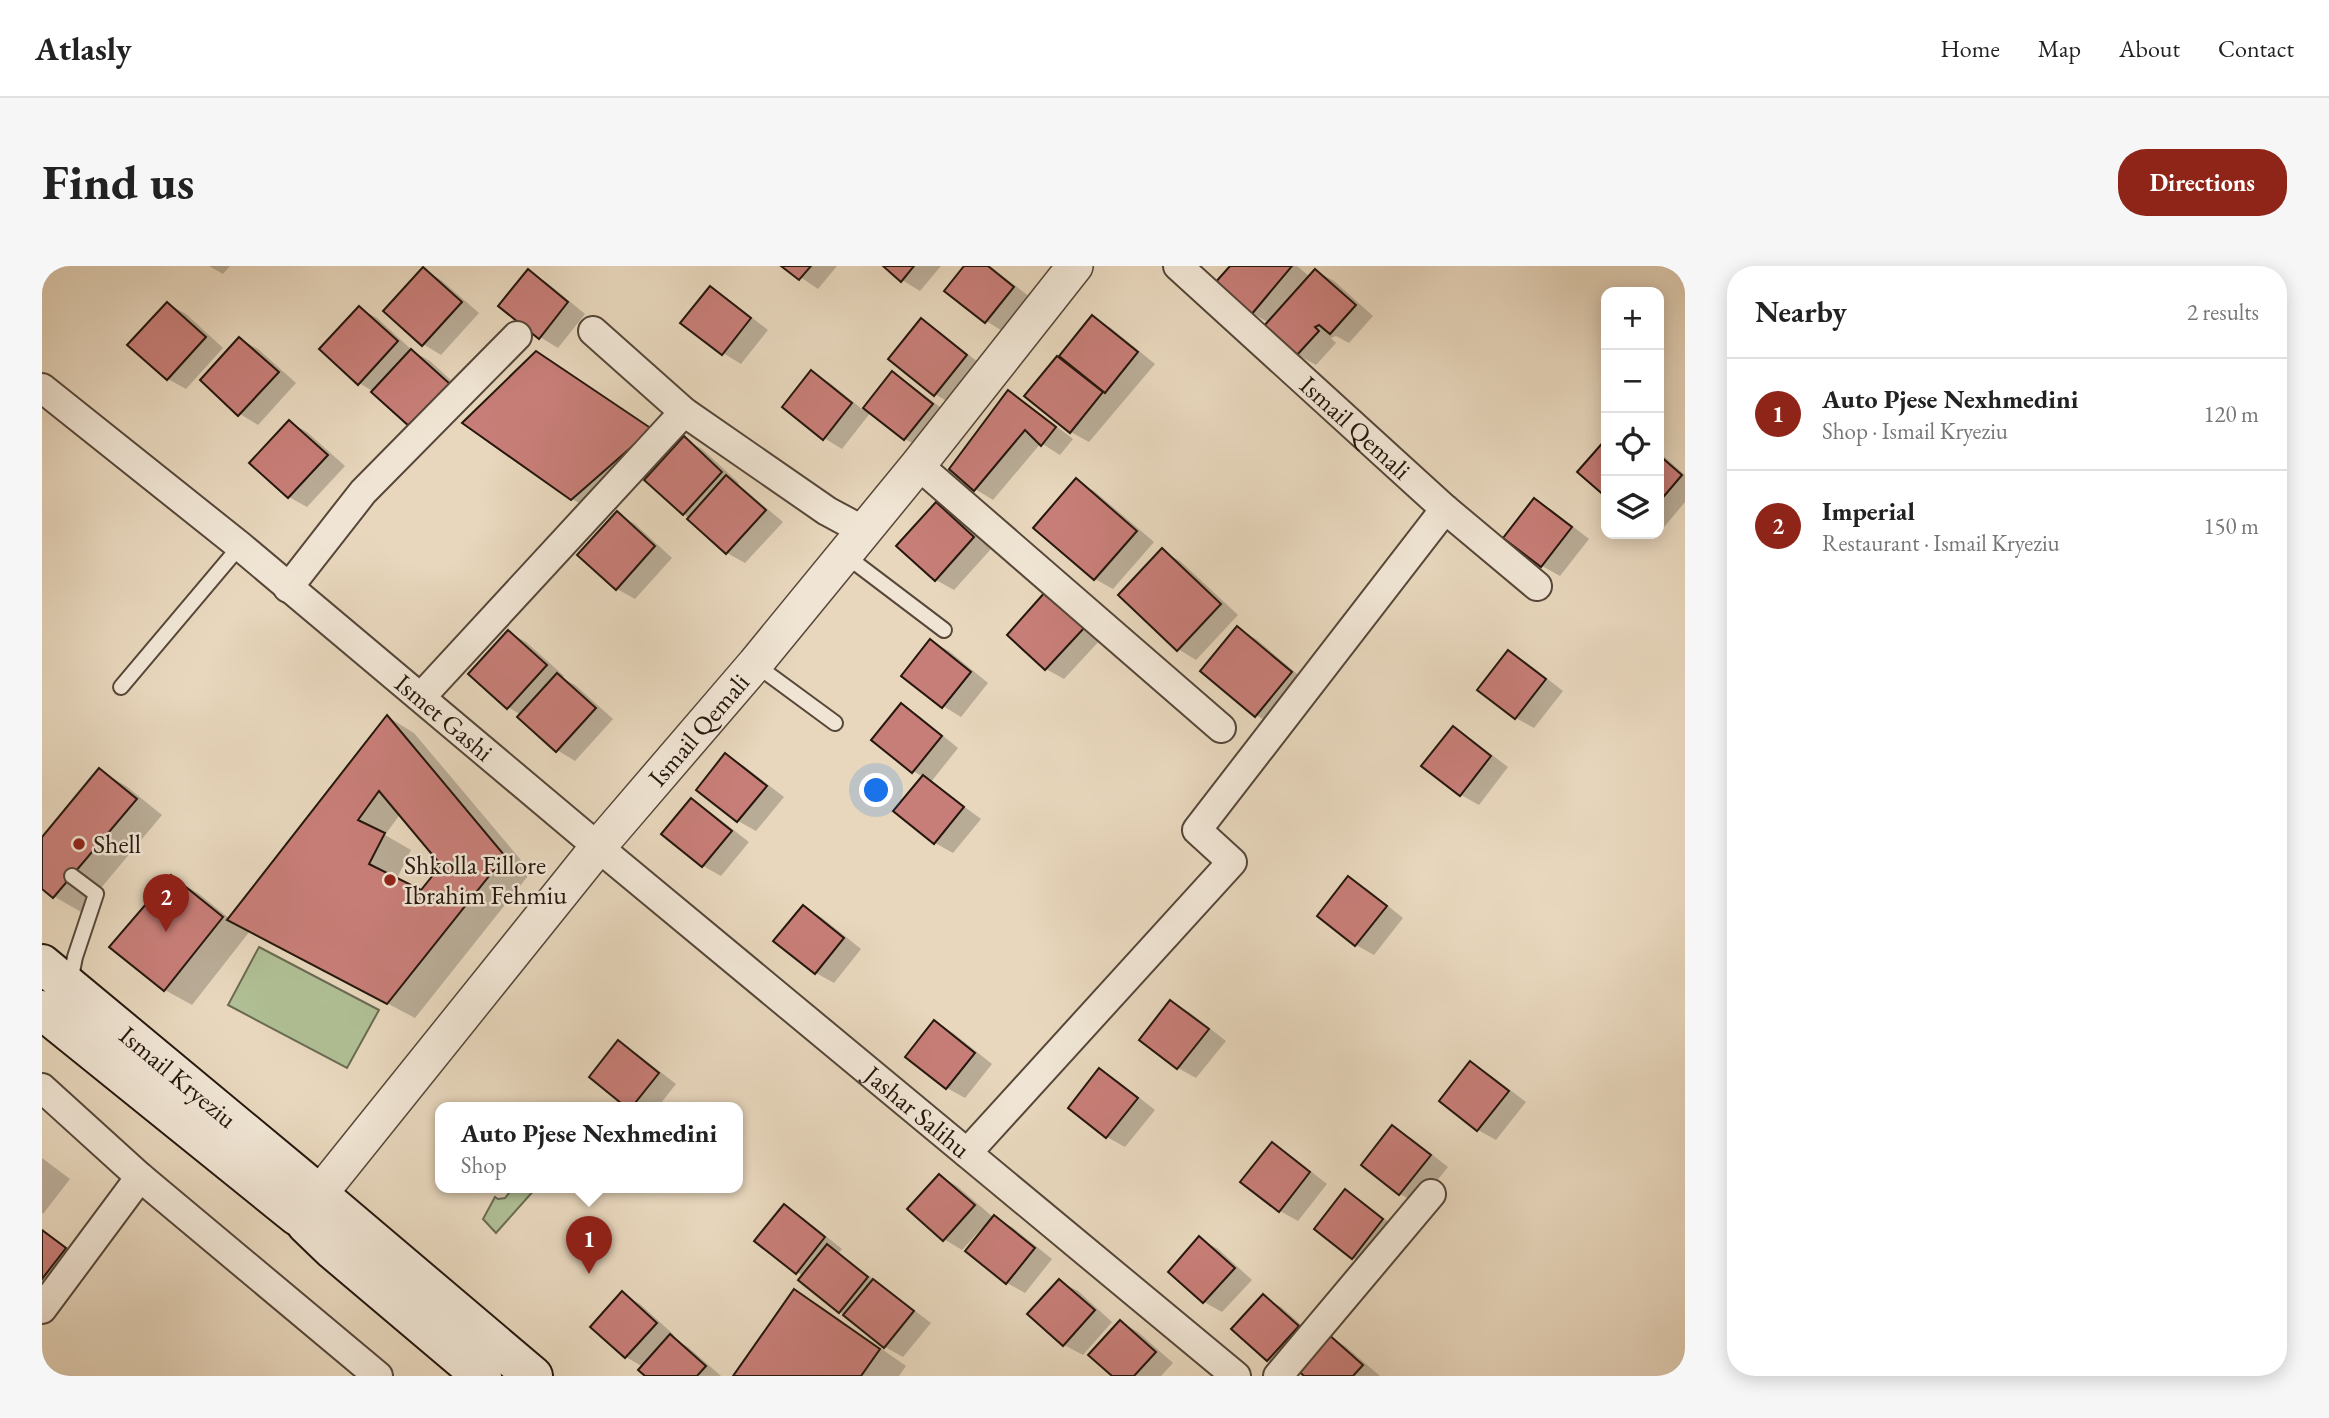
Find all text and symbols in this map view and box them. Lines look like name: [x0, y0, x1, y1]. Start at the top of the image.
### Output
text: Atlasly: [35, 27, 132, 70]
text: Home: [1940, 33, 2000, 64]
text: Map: [2038, 33, 2081, 64]
text: About: [2119, 33, 2180, 64]
text: Contact: [2218, 33, 2294, 64]
button: Directions: [2118, 149, 2287, 216]
text: Find us: [42, 150, 194, 214]
map controls: [1601, 287, 1664, 539]
button: +: [1601, 287, 1664, 350]
text: Nearby: [1755, 292, 1847, 331]
text: 2 results: [2187, 297, 2259, 327]
button: −: [1601, 350, 1664, 413]
street label: Ismail Qemali: [1293, 368, 1418, 487]
text: Auto Pjese Nexhmedini: [1822, 382, 2078, 416]
text: 1: [1772, 399, 1784, 429]
text: 120 m: [2203, 399, 2259, 429]
button: locate: [1601, 413, 1664, 476]
text: Shop · Ismail Kryeziu: [1822, 416, 2008, 446]
button: layers: [1601, 476, 1664, 539]
text: Imperial: [1822, 494, 1915, 528]
text: 2: [1772, 511, 1784, 541]
text: 150 m: [2203, 511, 2259, 541]
text: Restaurant · Ismail Kryeziu: [1822, 528, 2060, 558]
street label: Ismet Gashi: [388, 666, 500, 769]
street label: Ismail Qemali: [641, 666, 757, 793]
your location: [859, 773, 893, 807]
place label: Shell: [93, 827, 141, 861]
marker: Shell: [71, 836, 87, 852]
place label: Shkolla Fillore Ibrahim Fehmiu: [404, 848, 567, 912]
marker: Shkolla Fillore Ibrahim Fehmiu: [382, 872, 398, 888]
pin: 2: [143, 874, 189, 932]
street label: Ismail Kryeziu: [112, 1018, 244, 1136]
street label: Jashar Salihu: [856, 1057, 978, 1166]
popup: [435, 1102, 743, 1193]
text: Auto Pjese Nexhmedini: [461, 1116, 717, 1150]
text: Shop: [461, 1150, 507, 1180]
pin: 1: [566, 1216, 612, 1274]

